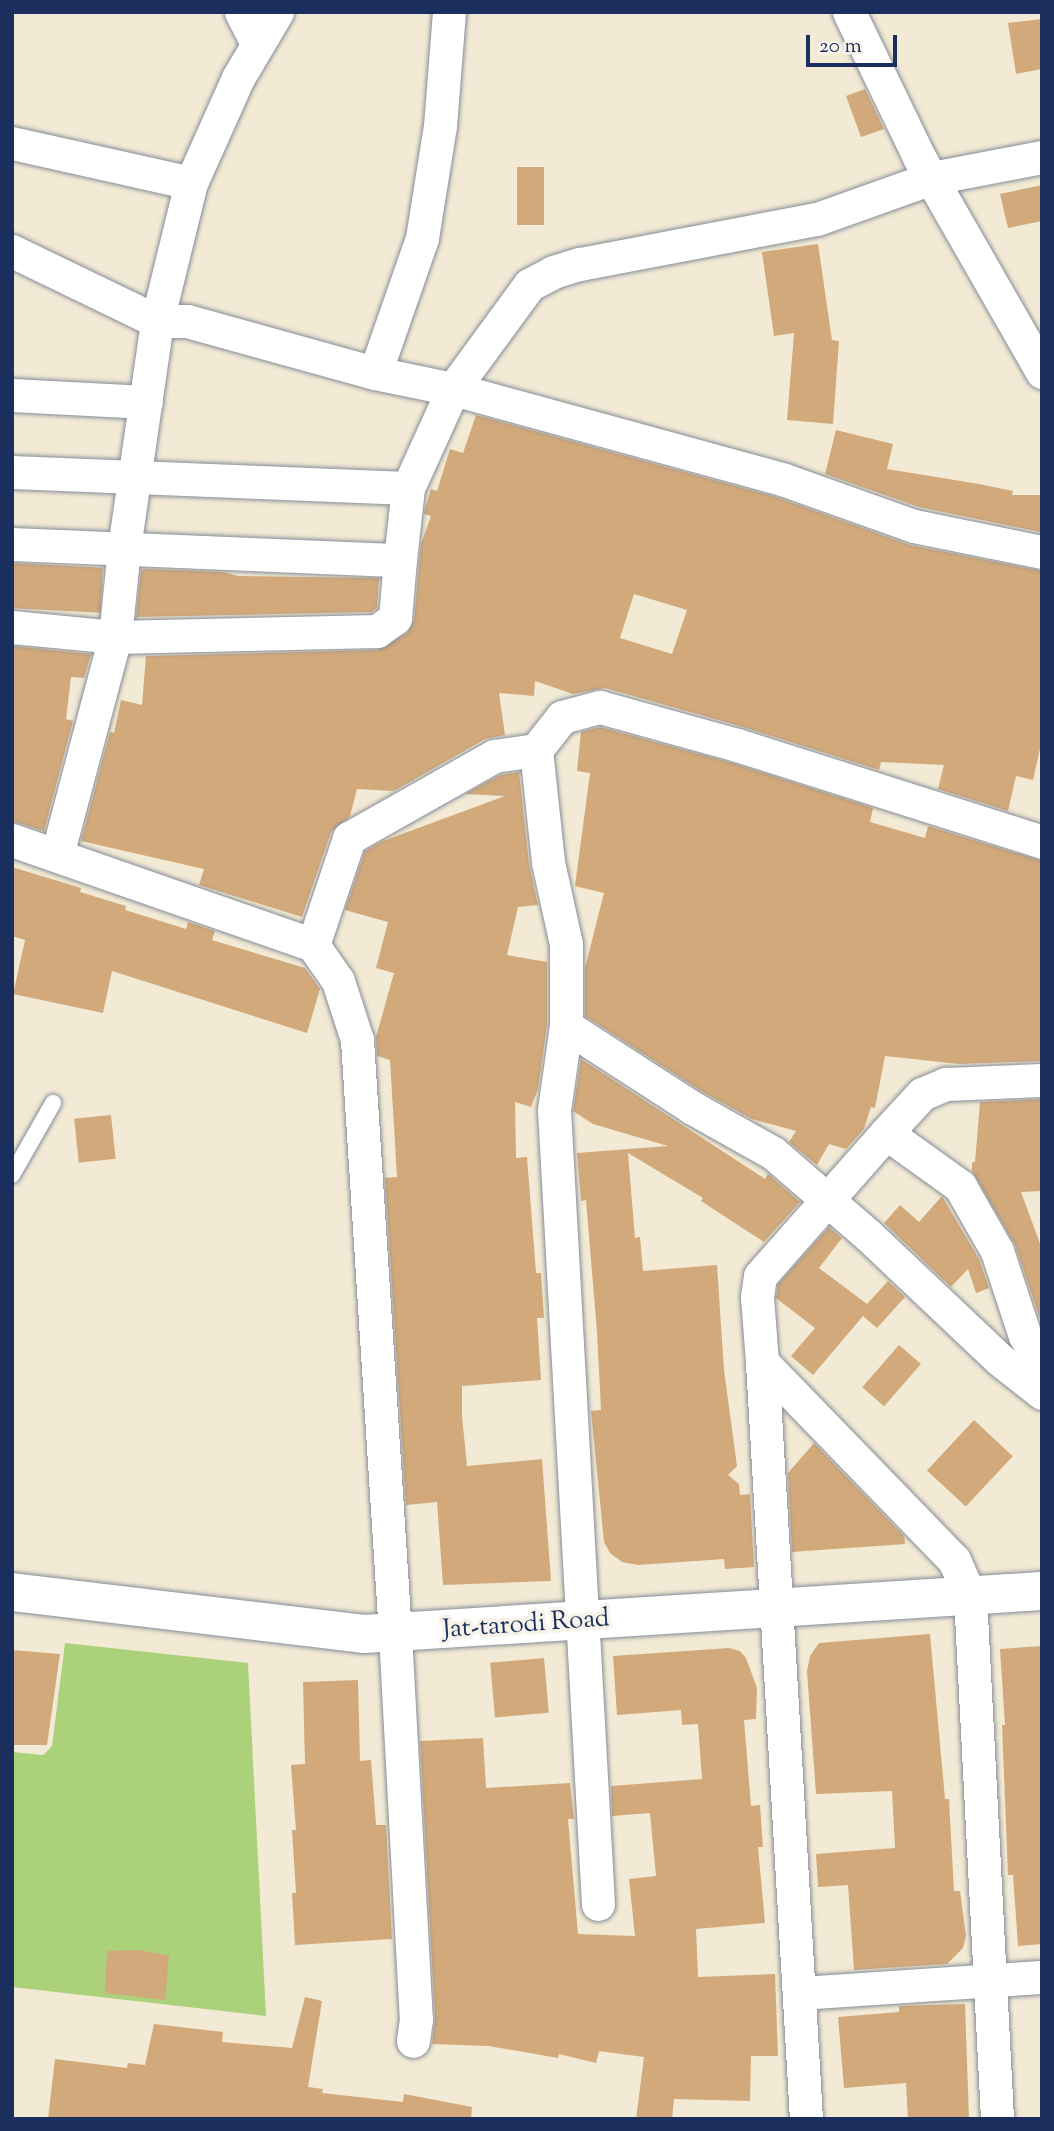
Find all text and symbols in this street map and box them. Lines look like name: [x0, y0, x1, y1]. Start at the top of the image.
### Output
scale bar: [809, 21, 900, 65]
text: 20 m: [819, 32, 862, 62]
street label: Jat-tarodi Road: [441, 1604, 611, 1646]

